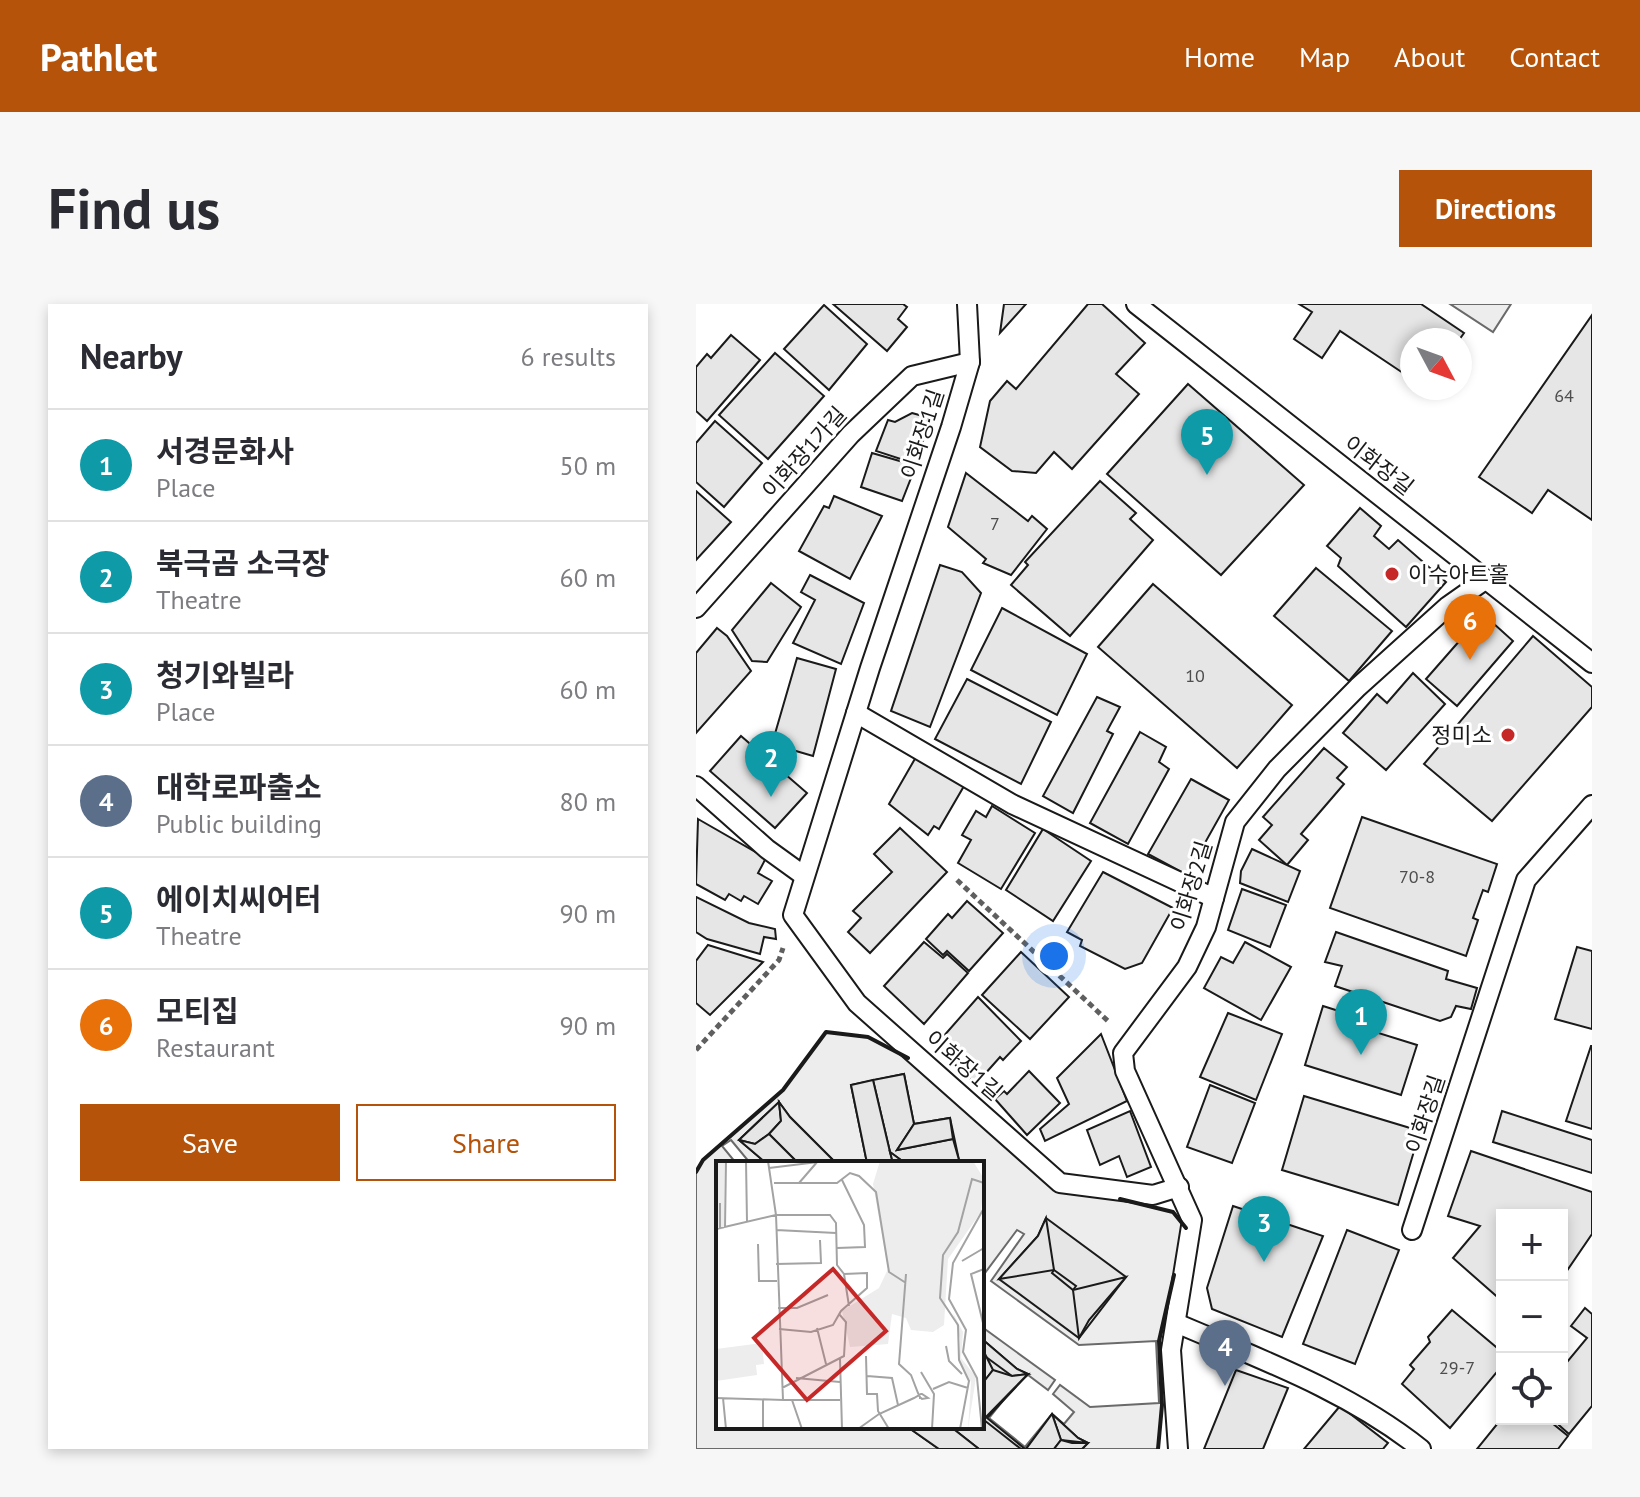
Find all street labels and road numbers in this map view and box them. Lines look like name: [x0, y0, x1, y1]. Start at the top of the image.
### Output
street label: 이화장1길: [894, 385, 950, 483]
street label: 이화장1가길: [756, 401, 852, 503]
street label: 이화장길: [1338, 429, 1420, 501]
street label: 이화장2길: [1164, 837, 1218, 935]
street label: 이화장1길: [920, 1024, 1008, 1106]
street label: 이화장길: [1399, 1071, 1451, 1157]

